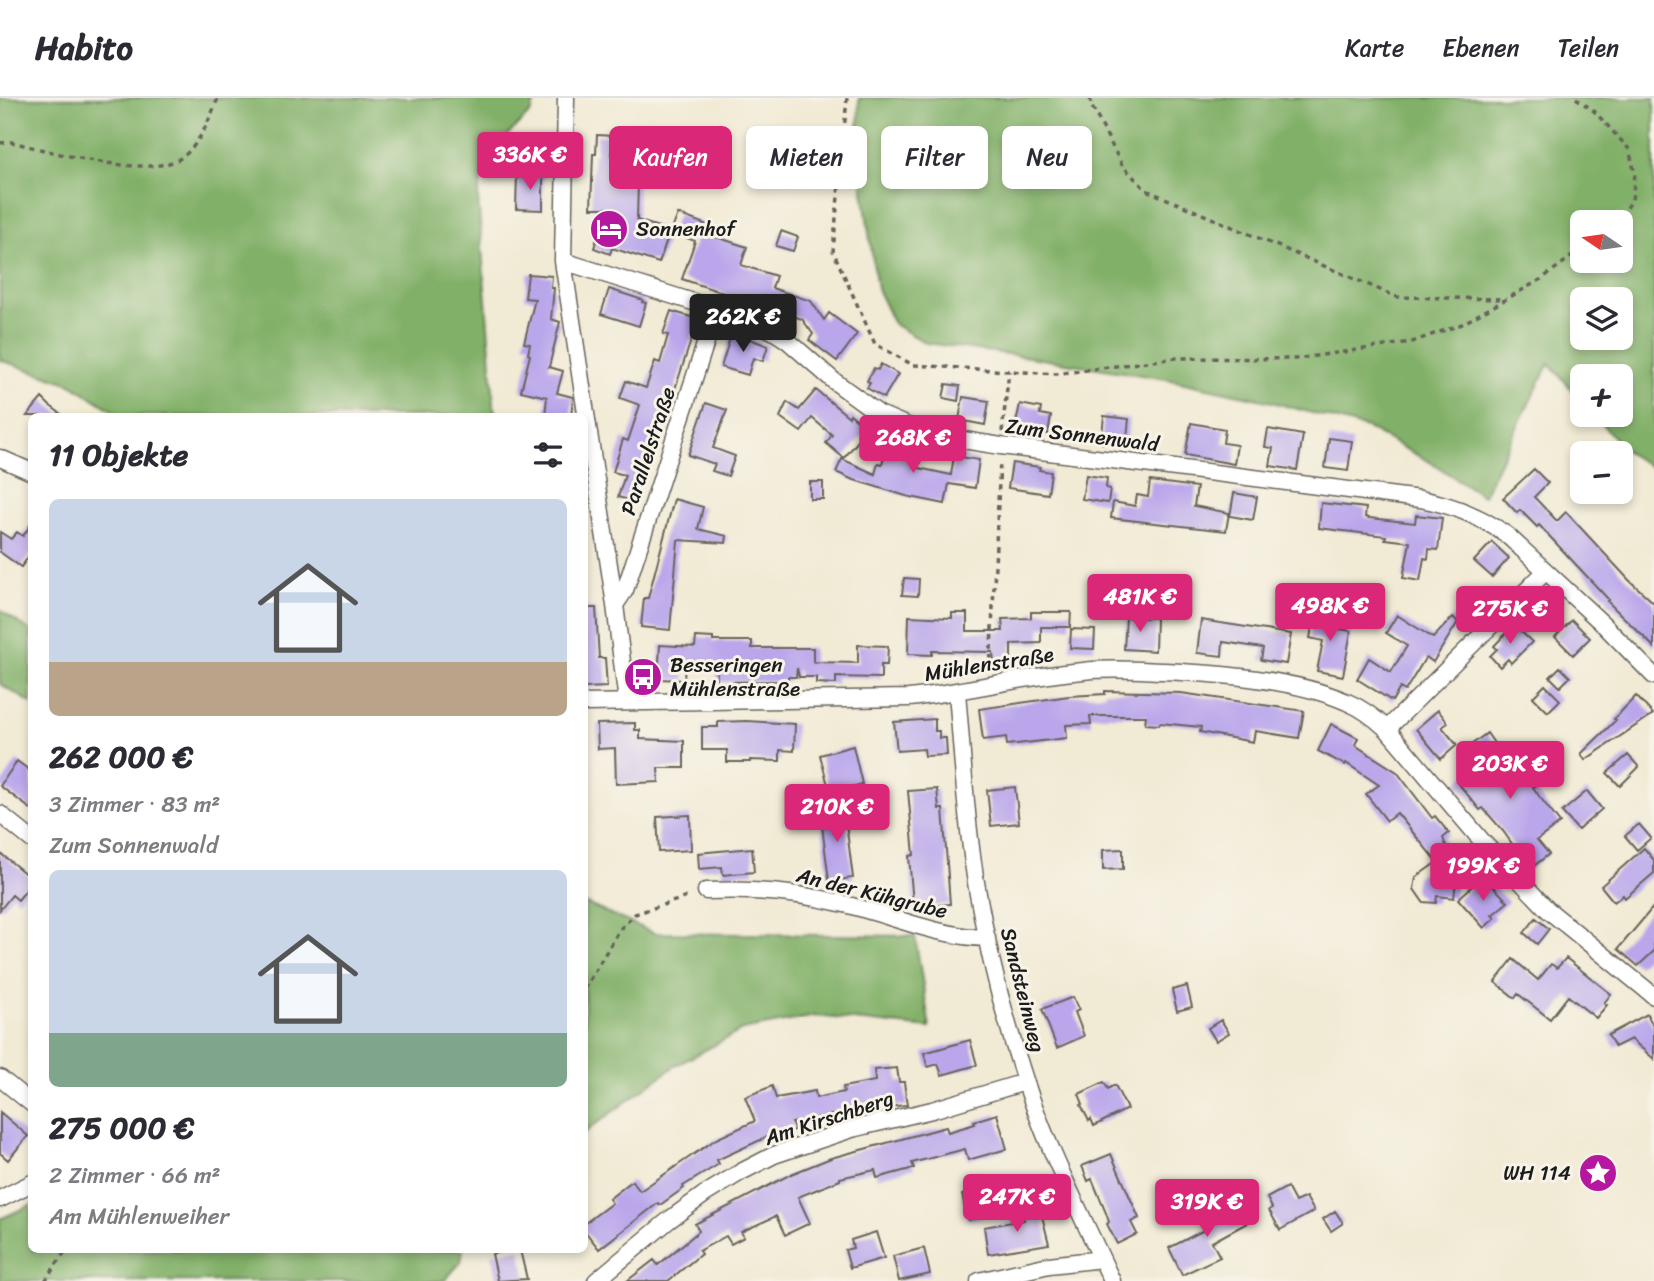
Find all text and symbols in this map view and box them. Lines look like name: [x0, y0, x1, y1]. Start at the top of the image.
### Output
text: Habito: [35, 19, 133, 77]
text: Karte: [1345, 27, 1404, 69]
text: Ebenen: [1442, 27, 1520, 69]
text: Teilen: [1558, 27, 1619, 69]
chip: Kaufen: [609, 126, 732, 189]
chip: Mieten: [746, 126, 867, 189]
chip: Filter: [881, 126, 988, 189]
chip: Neu: [1002, 126, 1092, 189]
pin: 336K €: [473, 132, 587, 192]
text: 336K €: [493, 134, 567, 175]
hotel icon: Sonnenhof: [588, 208, 630, 250]
place label: Sonnenhof: [636, 210, 738, 248]
north arrow: [1570, 210, 1633, 273]
map controls: [1570, 210, 1633, 504]
button: layers: [1570, 287, 1633, 350]
pin: 262K €: [686, 294, 800, 354]
text: 262K €: [706, 296, 780, 337]
button: +: [1570, 364, 1633, 427]
street label: Parallelstraße: [609, 382, 687, 520]
street label: Zum Sonnenwald: [1003, 407, 1163, 464]
pin: 268K €: [856, 416, 970, 475]
text: 268K €: [875, 417, 951, 458]
text: 11 Objekte: [49, 428, 188, 482]
icon: filters: [529, 436, 567, 474]
button: −: [1570, 441, 1633, 504]
icon: home: [245, 545, 371, 671]
pin: 481K €: [1083, 574, 1197, 634]
text: 481K €: [1103, 576, 1177, 617]
pin: 498K €: [1273, 584, 1387, 643]
text: 498K €: [1291, 585, 1369, 626]
pin: 275K €: [1453, 587, 1567, 646]
text: 275K €: [1472, 588, 1548, 629]
street label: Mühlenstraße: [922, 635, 1056, 693]
place label: Besseringen Mühlenstraße: [670, 646, 800, 708]
bus stop icon: Besseringen Mühlenstraße: [622, 656, 664, 698]
text: 262 000 €: [49, 730, 193, 784]
pin: 203K €: [1453, 742, 1567, 801]
text: 203K €: [1472, 743, 1548, 784]
text: 3 Zimmer · 83 m²: [49, 784, 220, 825]
pin: 210K €: [780, 784, 894, 844]
text: 210K €: [801, 786, 873, 827]
text: Zum Sonnenwald: [49, 825, 218, 866]
pin: 199K €: [1426, 844, 1540, 903]
text: 199K €: [1446, 845, 1520, 886]
street label: An der Kühgrube: [792, 856, 952, 930]
icon: home: [245, 916, 371, 1042]
street label: Sandsteinweg: [989, 923, 1057, 1057]
street label: Am Kirschberg: [759, 1079, 899, 1157]
text: 275 000 €: [49, 1101, 194, 1155]
place icon: WH 114: [1577, 1152, 1619, 1194]
place label: WH 114: [1503, 1154, 1571, 1192]
text: 2 Zimmer · 66 m²: [49, 1155, 221, 1196]
pin: 247K €: [960, 1174, 1074, 1234]
text: 247K €: [979, 1176, 1055, 1217]
pin: 319K €: [1150, 1180, 1264, 1239]
text: 319K €: [1171, 1181, 1243, 1222]
text: Am Mühlenweiher: [49, 1196, 229, 1237]

